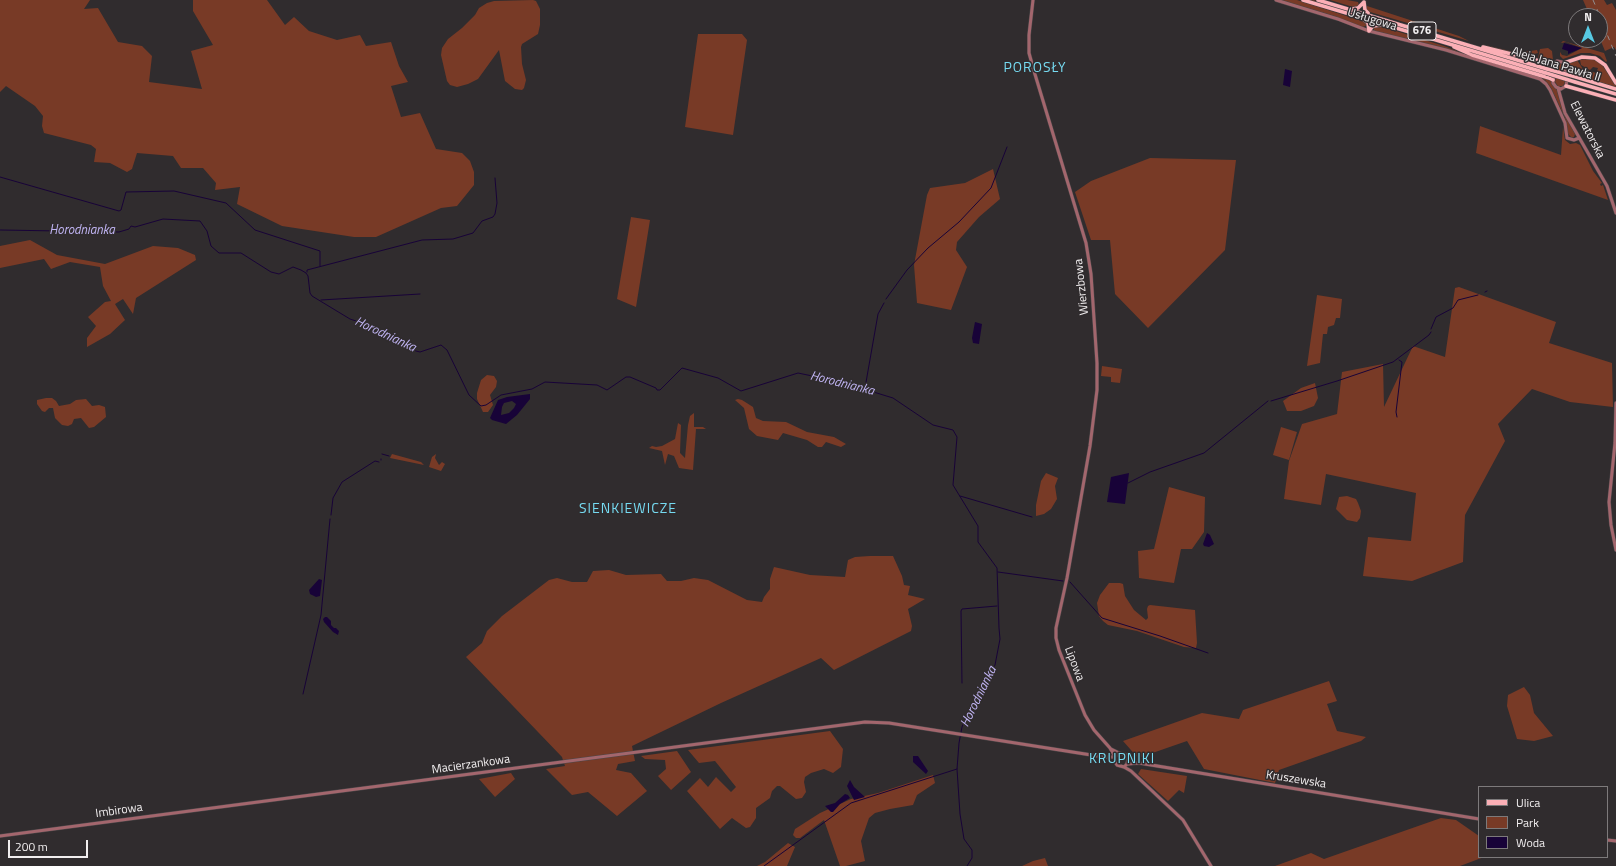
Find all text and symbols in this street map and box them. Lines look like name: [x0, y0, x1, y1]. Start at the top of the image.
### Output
street label: Usługowa: [1346, 6, 1398, 34]
north arrow: [1568, 8, 1608, 48]
text: N: [1584, 9, 1592, 25]
road number: 676: [1408, 22, 1436, 40]
street label: Aleja Jana Pawła II: [1510, 45, 1602, 85]
district label: POROSŁY: [1003, 61, 1067, 77]
street label: Elewatorska: [1566, 99, 1608, 161]
water label: Horodnianka: [49, 223, 115, 239]
street label: Wierzbowa: [1072, 258, 1092, 316]
water label: Horodnianka: [352, 314, 418, 356]
water label: Horodnianka: [808, 369, 876, 399]
district label: SIENKIEWICZE: [579, 502, 677, 518]
street label: Lipowa: [1061, 645, 1087, 683]
water label: Horodnianka: [958, 664, 1000, 730]
street label: Macierzankowa: [431, 752, 511, 778]
district label: KRUPNIKI: [1089, 752, 1155, 768]
street label: Kruszewska: [1265, 768, 1327, 792]
legend: [1478, 786, 1608, 858]
text: Ulica: [1516, 793, 1540, 812]
street label: Imbirowa: [95, 801, 143, 821]
text: Park: [1516, 813, 1539, 832]
scale bar: [10, 832, 90, 858]
text: Woda: [1516, 833, 1545, 852]
text: 200 m: [15, 837, 48, 856]

